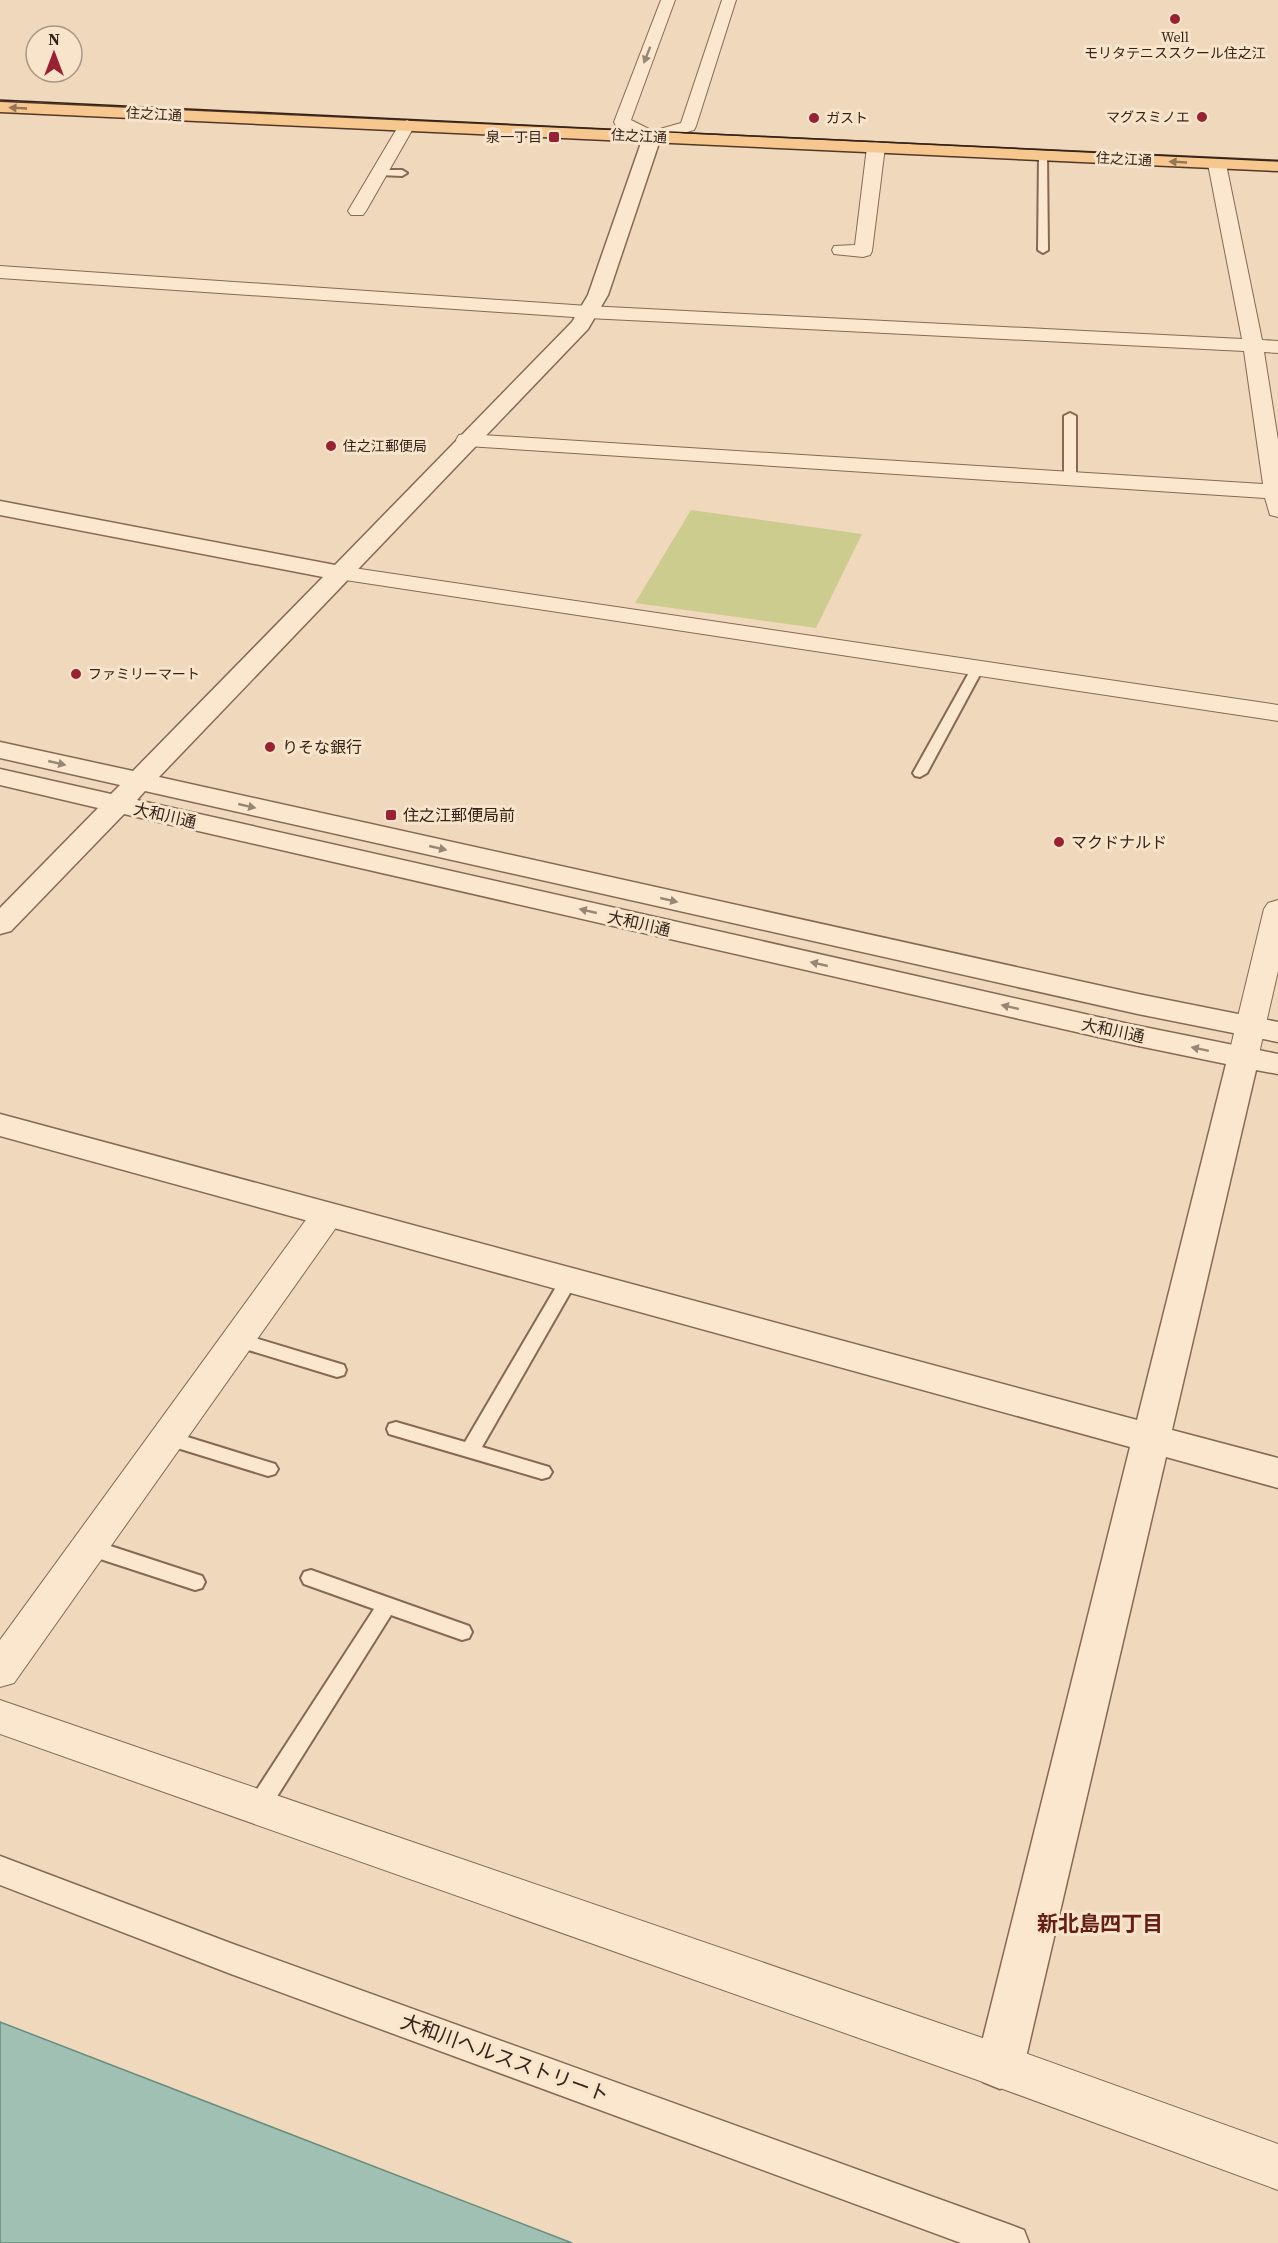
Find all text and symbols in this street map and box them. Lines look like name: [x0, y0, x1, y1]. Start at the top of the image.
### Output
marker: Well モリタテニススクール住之江: [1168, 12, 1182, 26]
north arrow: [24, 24, 84, 84]
place label: Well モリタテニススクール住之江: [1084, 27, 1266, 63]
text: N: [48, 28, 60, 50]
one-way arrow: [642, 46, 652, 64]
street label: 住之江通: [126, 103, 182, 125]
one-way arrow: [8, 104, 27, 113]
place label: マグスミノエ: [1106, 107, 1190, 127]
place label: ガスト: [826, 108, 868, 128]
marker: マグスミノエ: [1195, 110, 1209, 124]
marker: ガスト: [807, 111, 821, 125]
street label: 住之江通: [611, 125, 667, 147]
place label: 泉一丁目: [486, 127, 542, 147]
marker: 泉一丁目: [547, 130, 561, 144]
street label: 住之江通: [1096, 148, 1152, 170]
one-way arrow: [1168, 157, 1187, 166]
place label: 住之江郵便局: [343, 436, 427, 456]
marker: 住之江郵便局: [324, 439, 338, 453]
place label: ファミリーマート: [88, 664, 200, 684]
marker: ファミリーマート: [69, 667, 83, 681]
place label: りそな銀行: [282, 736, 362, 758]
marker: りそな銀行: [263, 740, 277, 754]
one-way arrow: [48, 759, 67, 768]
street label: 大和川通: [131, 797, 199, 833]
one-way arrow: [238, 801, 257, 811]
place label: 住之江郵便局前: [403, 804, 515, 826]
marker: 住之江郵便局前: [384, 808, 398, 822]
place label: マクドナルド: [1071, 831, 1167, 853]
marker: マクドナルド: [1052, 835, 1066, 849]
one-way arrow: [428, 844, 447, 854]
one-way arrow: [660, 895, 678, 905]
street label: 大和川通: [605, 905, 673, 941]
one-way arrow: [579, 906, 598, 916]
one-way arrow: [810, 958, 829, 968]
one-way arrow: [1000, 1002, 1019, 1011]
street label: 大和川通: [1079, 1013, 1147, 1047]
one-way arrow: [1190, 1044, 1209, 1053]
district label: 新北島四丁目: [1037, 1909, 1163, 1938]
street label: 大和川ヘルスストリート: [397, 2007, 613, 2109]

